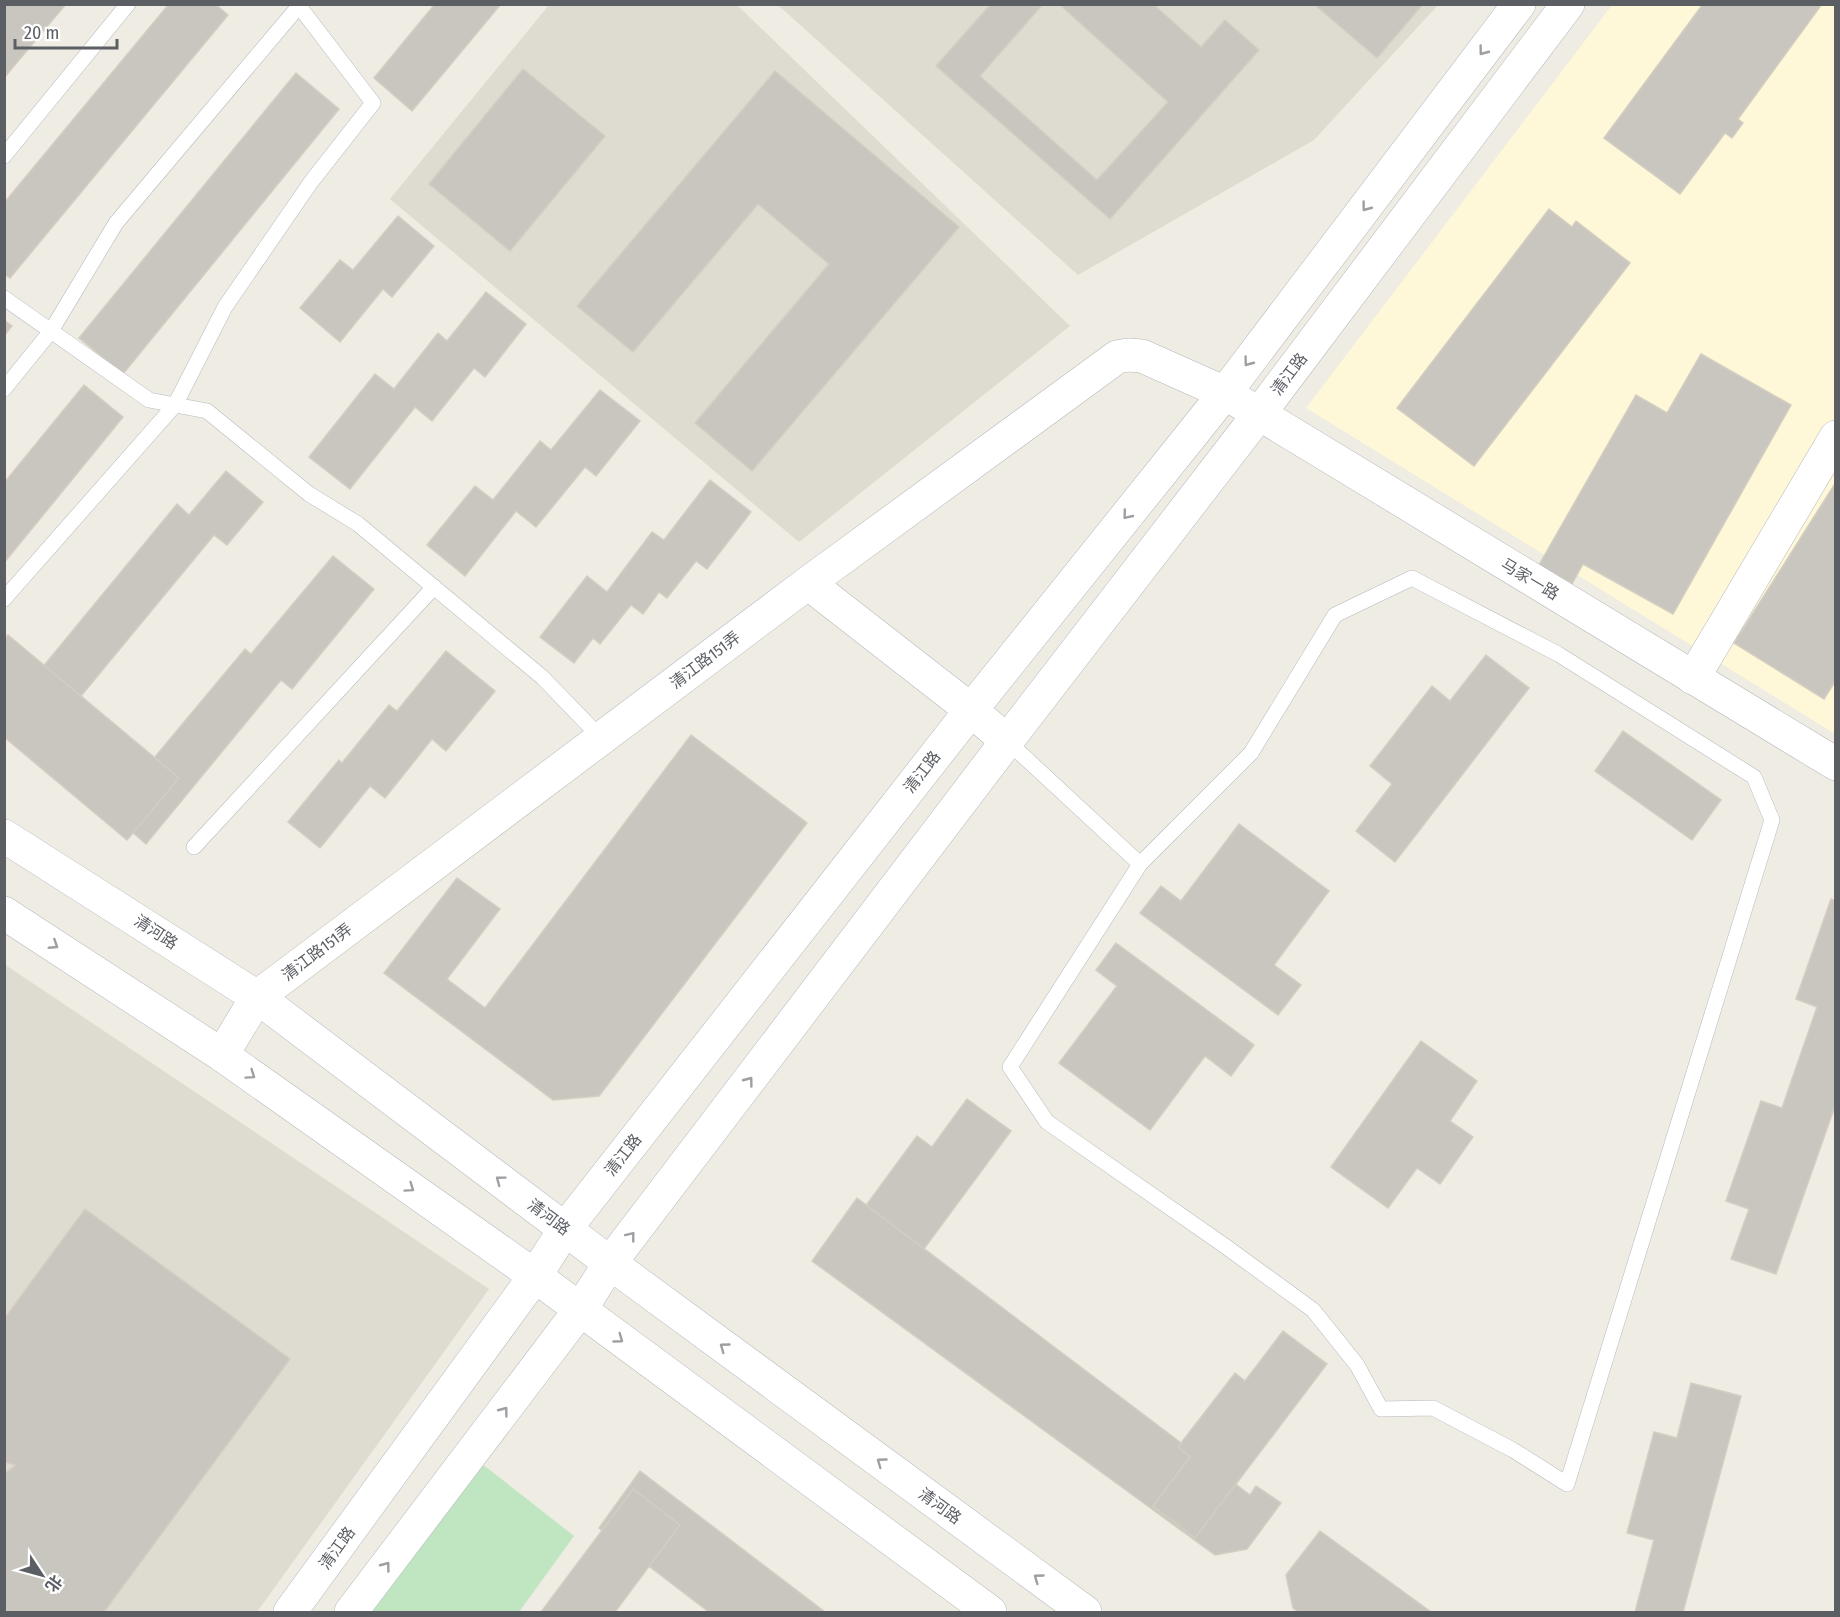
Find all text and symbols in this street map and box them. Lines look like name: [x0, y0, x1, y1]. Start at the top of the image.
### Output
scale bar: [15, 12, 117, 50]
text: 20 m: [24, 22, 59, 44]
one-way arrow: [1480, 45, 1491, 56]
one-way arrow: [1362, 200, 1373, 211]
street label: 清江路: [1267, 349, 1311, 399]
one-way arrow: [1244, 356, 1255, 367]
one-way arrow: [1123, 508, 1134, 519]
street label: 马家一路: [1498, 554, 1562, 604]
street label: 清江路151弄: [666, 627, 744, 693]
street label: 清江路: [900, 747, 944, 797]
street label: 清河路: [131, 911, 181, 953]
street label: 清江路151弄: [278, 919, 356, 985]
one-way arrow: [47, 937, 58, 948]
one-way arrow: [245, 1068, 256, 1079]
one-way arrow: [742, 1077, 753, 1088]
street label: 清江路: [601, 1130, 645, 1180]
one-way arrow: [496, 1177, 507, 1188]
one-way arrow: [404, 1181, 415, 1192]
street label: 清河路: [524, 1195, 574, 1239]
one-way arrow: [624, 1232, 635, 1243]
one-way arrow: [613, 1332, 624, 1343]
one-way arrow: [720, 1343, 731, 1354]
one-way arrow: [496, 1406, 507, 1417]
one-way arrow: [877, 1458, 888, 1469]
street label: 清河路: [915, 1484, 965, 1528]
street label: 清江路: [315, 1523, 359, 1573]
north arrow: [12, 1545, 72, 1605]
one-way arrow: [379, 1562, 390, 1573]
text: 北: [41, 1571, 66, 1596]
one-way arrow: [1034, 1574, 1045, 1585]

